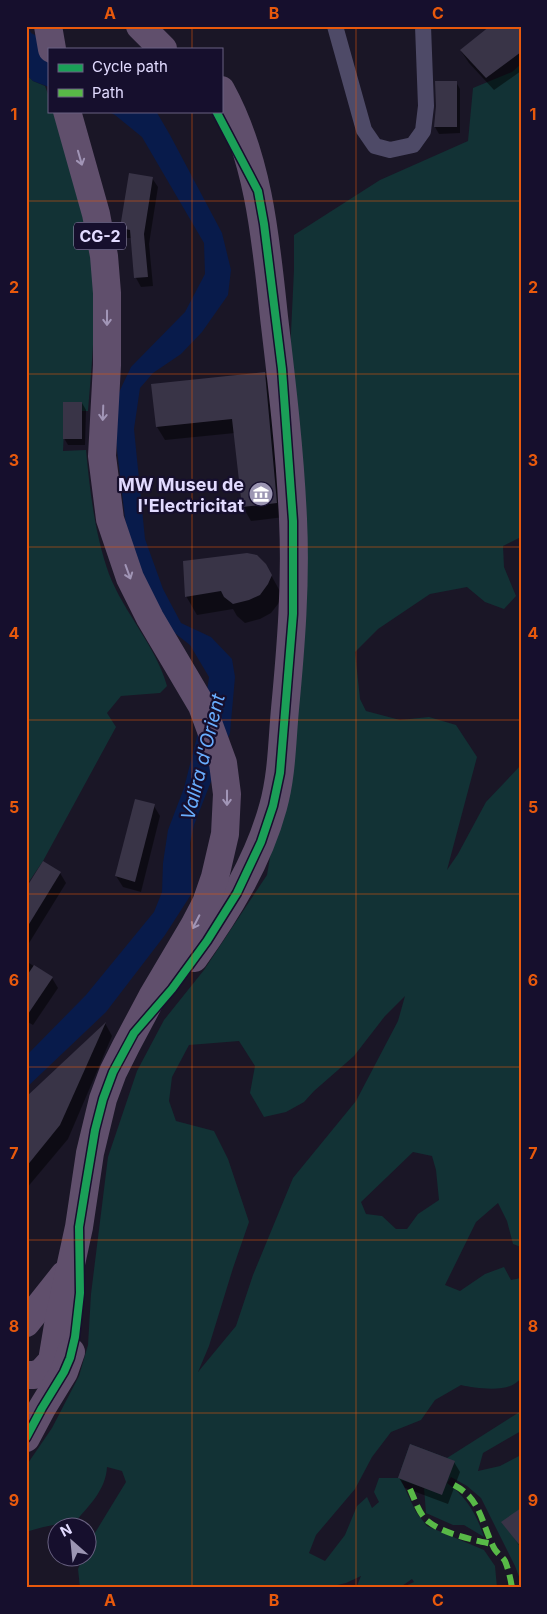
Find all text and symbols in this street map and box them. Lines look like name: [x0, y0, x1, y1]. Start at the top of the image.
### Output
text: A: [104, 3, 116, 23]
text: B: [269, 3, 279, 23]
text: C: [432, 3, 444, 23]
legend: [48, 48, 222, 112]
text: Cycle path: [92, 57, 168, 76]
text: Path: [92, 83, 124, 102]
text: 1: [11, 104, 17, 124]
text: 1: [530, 104, 536, 124]
one-way arrow: [76, 150, 86, 166]
road number: CG-2: [74, 222, 126, 250]
text: 2: [9, 277, 19, 297]
text: 2: [528, 277, 538, 297]
one-way arrow: [102, 309, 112, 325]
one-way arrow: [98, 405, 108, 421]
text: 3: [9, 450, 19, 470]
text: 3: [528, 450, 538, 470]
place label: MW Museu de l'Electricitat: [118, 474, 244, 516]
museum icon: MW Museu de l'Electricitat: [248, 481, 274, 507]
one-way arrow: [124, 564, 133, 579]
text: 4: [9, 623, 20, 643]
text: 4: [528, 623, 539, 643]
water label: Valira d'Orient: [176, 691, 230, 822]
one-way arrow: [222, 790, 232, 806]
text: 5: [9, 797, 19, 817]
text: 5: [528, 797, 538, 817]
one-way arrow: [191, 914, 200, 929]
text: 6: [9, 970, 19, 990]
text: 6: [528, 970, 538, 990]
text: 7: [9, 1143, 19, 1163]
text: 7: [528, 1143, 538, 1163]
text: 8: [9, 1316, 19, 1336]
text: 8: [528, 1316, 538, 1336]
text: 9: [9, 1490, 19, 1510]
text: 9: [528, 1490, 538, 1510]
north arrow: [48, 1516, 98, 1566]
text: N: [57, 1520, 74, 1540]
text: A: [104, 1590, 116, 1610]
text: B: [269, 1590, 279, 1610]
text: C: [432, 1590, 444, 1610]

